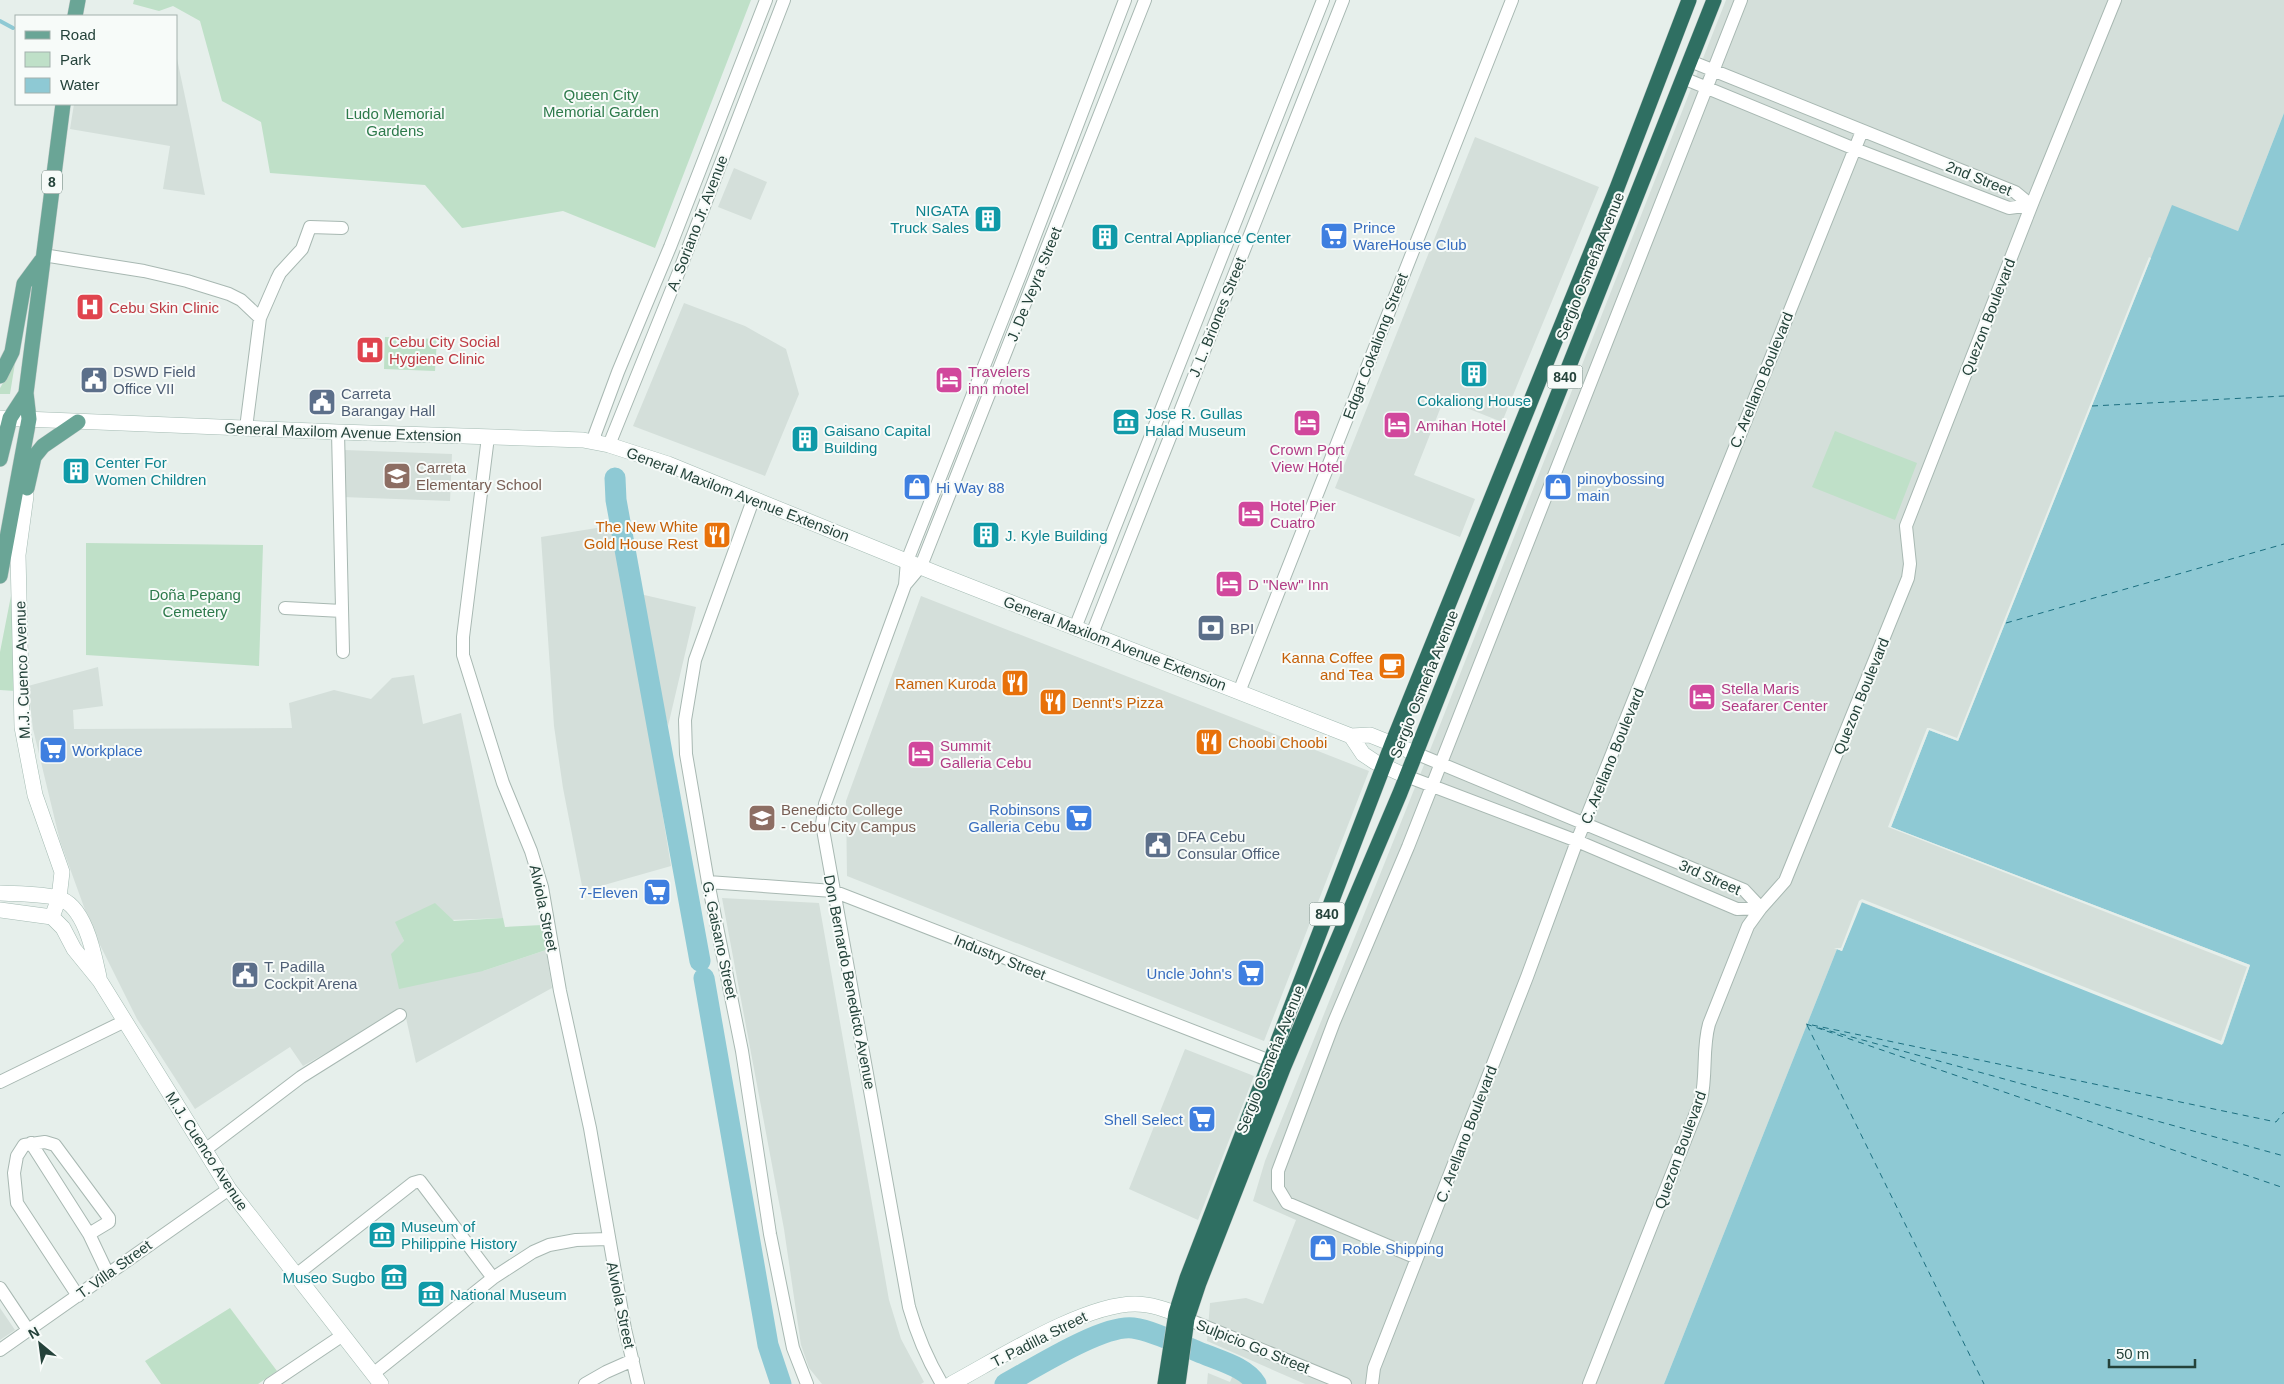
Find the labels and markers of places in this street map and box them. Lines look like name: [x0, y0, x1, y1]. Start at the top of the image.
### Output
place label: NIGATA Truck Sales: [890, 202, 969, 236]
building icon: NIGATA Truck Sales: [973, 204, 1003, 234]
place label: Prince WareHouse Club: [1353, 219, 1467, 253]
supermarket icon: Prince WareHouse Club: [1319, 221, 1349, 251]
building icon: Central Appliance Center: [1090, 222, 1120, 252]
place label: Central Appliance Center: [1124, 229, 1291, 246]
hospital icon: Cebu Skin Clinic: [75, 292, 105, 322]
place label: Cebu Skin Clinic: [109, 299, 220, 316]
place label: Cebu City Social Hygiene Clinic: [389, 333, 500, 367]
hospital icon: Cebu City Social Hygiene Clinic: [355, 335, 385, 365]
building icon: Cokaliong House: [1459, 359, 1489, 389]
place label: DSWD Field Office VII: [113, 363, 196, 397]
place label: Travelers inn motel: [968, 363, 1030, 397]
public building icon: DSWD Field Office VII: [79, 365, 109, 395]
hotel icon: Travelers inn motel: [934, 365, 964, 395]
place label: Carreta Barangay Hall: [341, 385, 435, 419]
public building icon: Carreta Barangay Hall: [307, 387, 337, 417]
place label: Cokaliong House: [1417, 392, 1531, 409]
place label: Jose R. Gullas Halad Museum: [1145, 405, 1246, 439]
museum icon: Jose R. Gullas Halad Museum: [1111, 407, 1141, 437]
hotel icon: Crown Port View Hotel: [1292, 408, 1322, 438]
hotel icon: Amihan Hotel: [1382, 410, 1412, 440]
place label: Amihan Hotel: [1416, 417, 1506, 434]
place label: Gaisano Capital Building: [824, 422, 931, 456]
building icon: Gaisano Capital Building: [790, 424, 820, 454]
place label: Crown Port View Hotel: [1269, 441, 1345, 475]
place label: Center For Women Children: [95, 454, 206, 488]
building icon: Center For Women Children: [61, 456, 91, 486]
place label: Carreta Elementary School: [416, 459, 542, 493]
school or university icon: Carreta Elementary School: [382, 461, 412, 491]
place label: pinoybossing main: [1577, 470, 1665, 504]
shop icon: Hi Way 88: [902, 472, 932, 502]
shop icon: pinoybossing main: [1543, 472, 1573, 502]
place label: Hi Way 88: [936, 479, 1005, 496]
place label: Hotel Pier Cuatro: [1270, 497, 1336, 531]
hotel icon: Hotel Pier Cuatro: [1236, 499, 1266, 529]
place label: The New White Gold House Rest: [584, 518, 699, 552]
restaurant icon: The New White Gold House Rest: [702, 520, 732, 550]
building icon: J. Kyle Building: [971, 520, 1001, 550]
place label: J. Kyle Building: [1005, 527, 1108, 544]
hotel icon: D "New" Inn: [1214, 569, 1244, 599]
place label: D "New" Inn: [1248, 576, 1329, 593]
bank icon: BPI: [1196, 613, 1226, 643]
place label: BPI: [1230, 620, 1254, 637]
place label: Kanna Coffee and Tea: [1282, 649, 1374, 683]
cafe icon: Kanna Coffee and Tea: [1377, 651, 1407, 681]
restaurant icon: Ramen Kuroda: [1000, 668, 1030, 698]
place label: Ramen Kuroda: [895, 675, 997, 692]
place label: Stella Maris Seafarer Center: [1721, 680, 1828, 714]
hotel icon: Stella Maris Seafarer Center: [1687, 682, 1717, 712]
restaurant icon: Dennt's Pizza: [1038, 687, 1068, 717]
place label: Dennt's Pizza: [1072, 694, 1164, 711]
restaurant icon: Choobi Choobi: [1194, 727, 1224, 757]
place label: Choobi Choobi: [1228, 734, 1327, 751]
supermarket icon: Workplace: [38, 735, 68, 765]
place label: Summit Galleria Cebu: [940, 737, 1032, 771]
hotel icon: Summit Galleria Cebu: [906, 739, 936, 769]
place label: Workplace: [72, 742, 143, 759]
place label: Benedicto College - Cebu City Campus: [781, 801, 916, 835]
place label: Robinsons Galleria Cebu: [968, 801, 1060, 835]
school or university icon: Benedicto College - Cebu City Campus: [747, 803, 777, 833]
supermarket icon: Robinsons Galleria Cebu: [1064, 803, 1094, 833]
place label: DFA Cebu Consular Office: [1177, 828, 1280, 862]
public building icon: DFA Cebu Consular Office: [1143, 830, 1173, 860]
supermarket icon: 7-Eleven: [642, 877, 672, 907]
place label: 7-Eleven: [579, 884, 638, 901]
place label: T. Padilla Cockpit Arena: [264, 958, 358, 992]
supermarket icon: Uncle John's: [1236, 958, 1266, 988]
public building icon: T. Padilla Cockpit Arena: [230, 960, 260, 990]
place label: Uncle John's: [1147, 965, 1232, 982]
supermarket icon: Shell Select: [1187, 1104, 1217, 1134]
place label: Shell Select: [1104, 1111, 1184, 1128]
place label: Museum of Philippine History: [401, 1218, 517, 1252]
museum icon: Museum of Philippine History: [367, 1220, 397, 1250]
shop icon: Roble Shipping: [1308, 1233, 1338, 1263]
place label: Roble Shipping: [1342, 1240, 1444, 1257]
museum icon: Museo Sugbo: [379, 1262, 409, 1292]
place label: Museo Sugbo: [282, 1269, 375, 1286]
museum icon: National Museum: [416, 1279, 446, 1309]
place label: National Museum: [450, 1286, 567, 1303]

